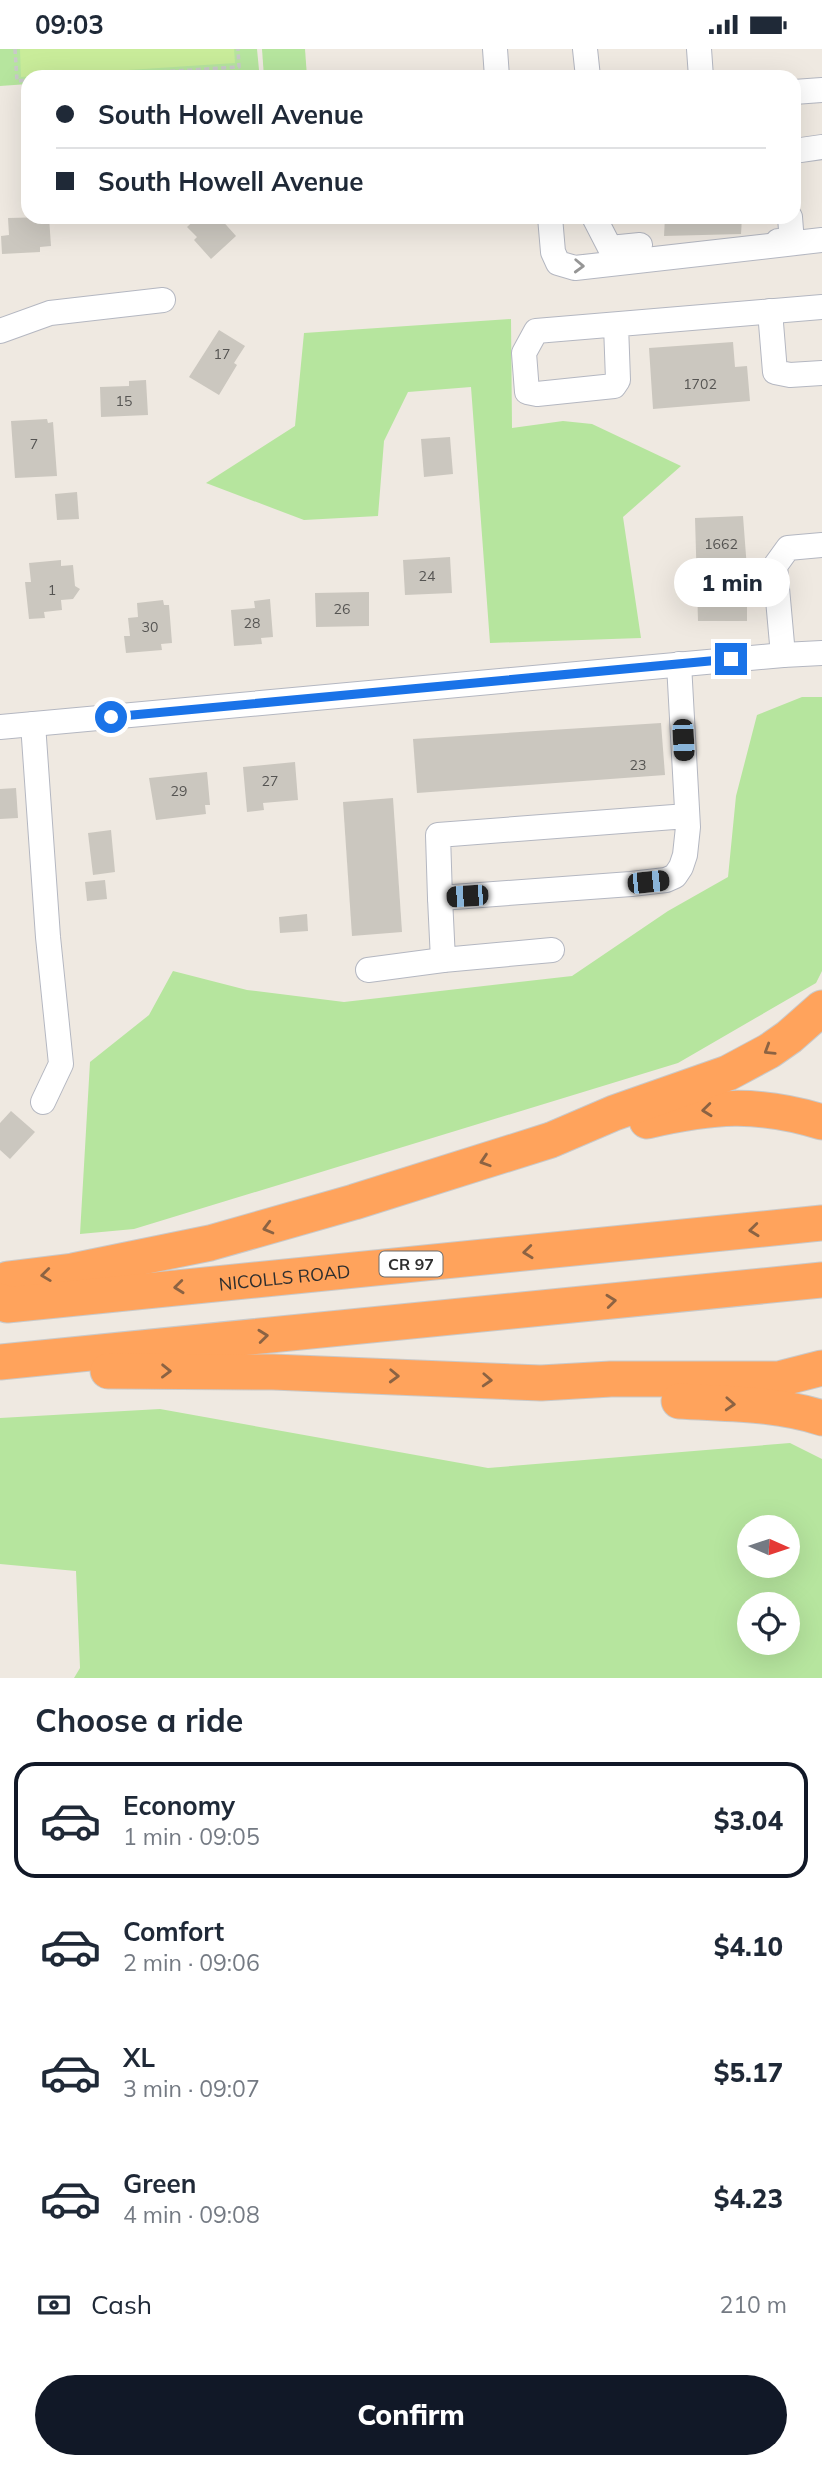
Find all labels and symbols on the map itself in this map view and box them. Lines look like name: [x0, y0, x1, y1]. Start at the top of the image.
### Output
one-way arrow: [574, 258, 585, 273]
house number: 17: [214, 345, 230, 363]
house number: 1702: [683, 375, 717, 393]
house number: 15: [116, 392, 132, 410]
house number: 7: [30, 435, 38, 453]
house number: 1662: [704, 535, 738, 553]
callout: 1 min: [673, 557, 789, 607]
house number: 24: [419, 567, 436, 585]
house number: 1: [48, 581, 56, 599]
house number: 26: [334, 600, 350, 618]
house number: 28: [244, 614, 260, 632]
house number: 30: [142, 618, 158, 636]
route end: [715, 643, 747, 675]
route start: [95, 701, 127, 733]
car: [672, 718, 695, 762]
house number: 23: [630, 756, 646, 774]
house number: 27: [262, 772, 278, 790]
house number: 29: [171, 782, 187, 800]
car: [627, 869, 670, 895]
car: [446, 884, 489, 908]
one-way arrow: [764, 1042, 777, 1055]
one-way arrow: [701, 1102, 713, 1117]
one-way arrow: [480, 1153, 492, 1167]
one-way arrow: [262, 1219, 274, 1234]
one-way arrow: [748, 1222, 760, 1237]
one-way arrow: [522, 1245, 534, 1260]
road number: CR 97: [380, 1252, 442, 1277]
street label: NICOLLS ROAD: [218, 1259, 351, 1295]
one-way arrow: [40, 1267, 51, 1282]
one-way arrow: [174, 1279, 185, 1294]
one-way arrow: [606, 1294, 617, 1309]
one-way arrow: [258, 1329, 269, 1344]
one-way arrow: [161, 1363, 172, 1379]
one-way arrow: [388, 1368, 399, 1383]
one-way arrow: [482, 1372, 493, 1387]
one-way arrow: [725, 1396, 736, 1411]
north arrow: [737, 1515, 800, 1579]

